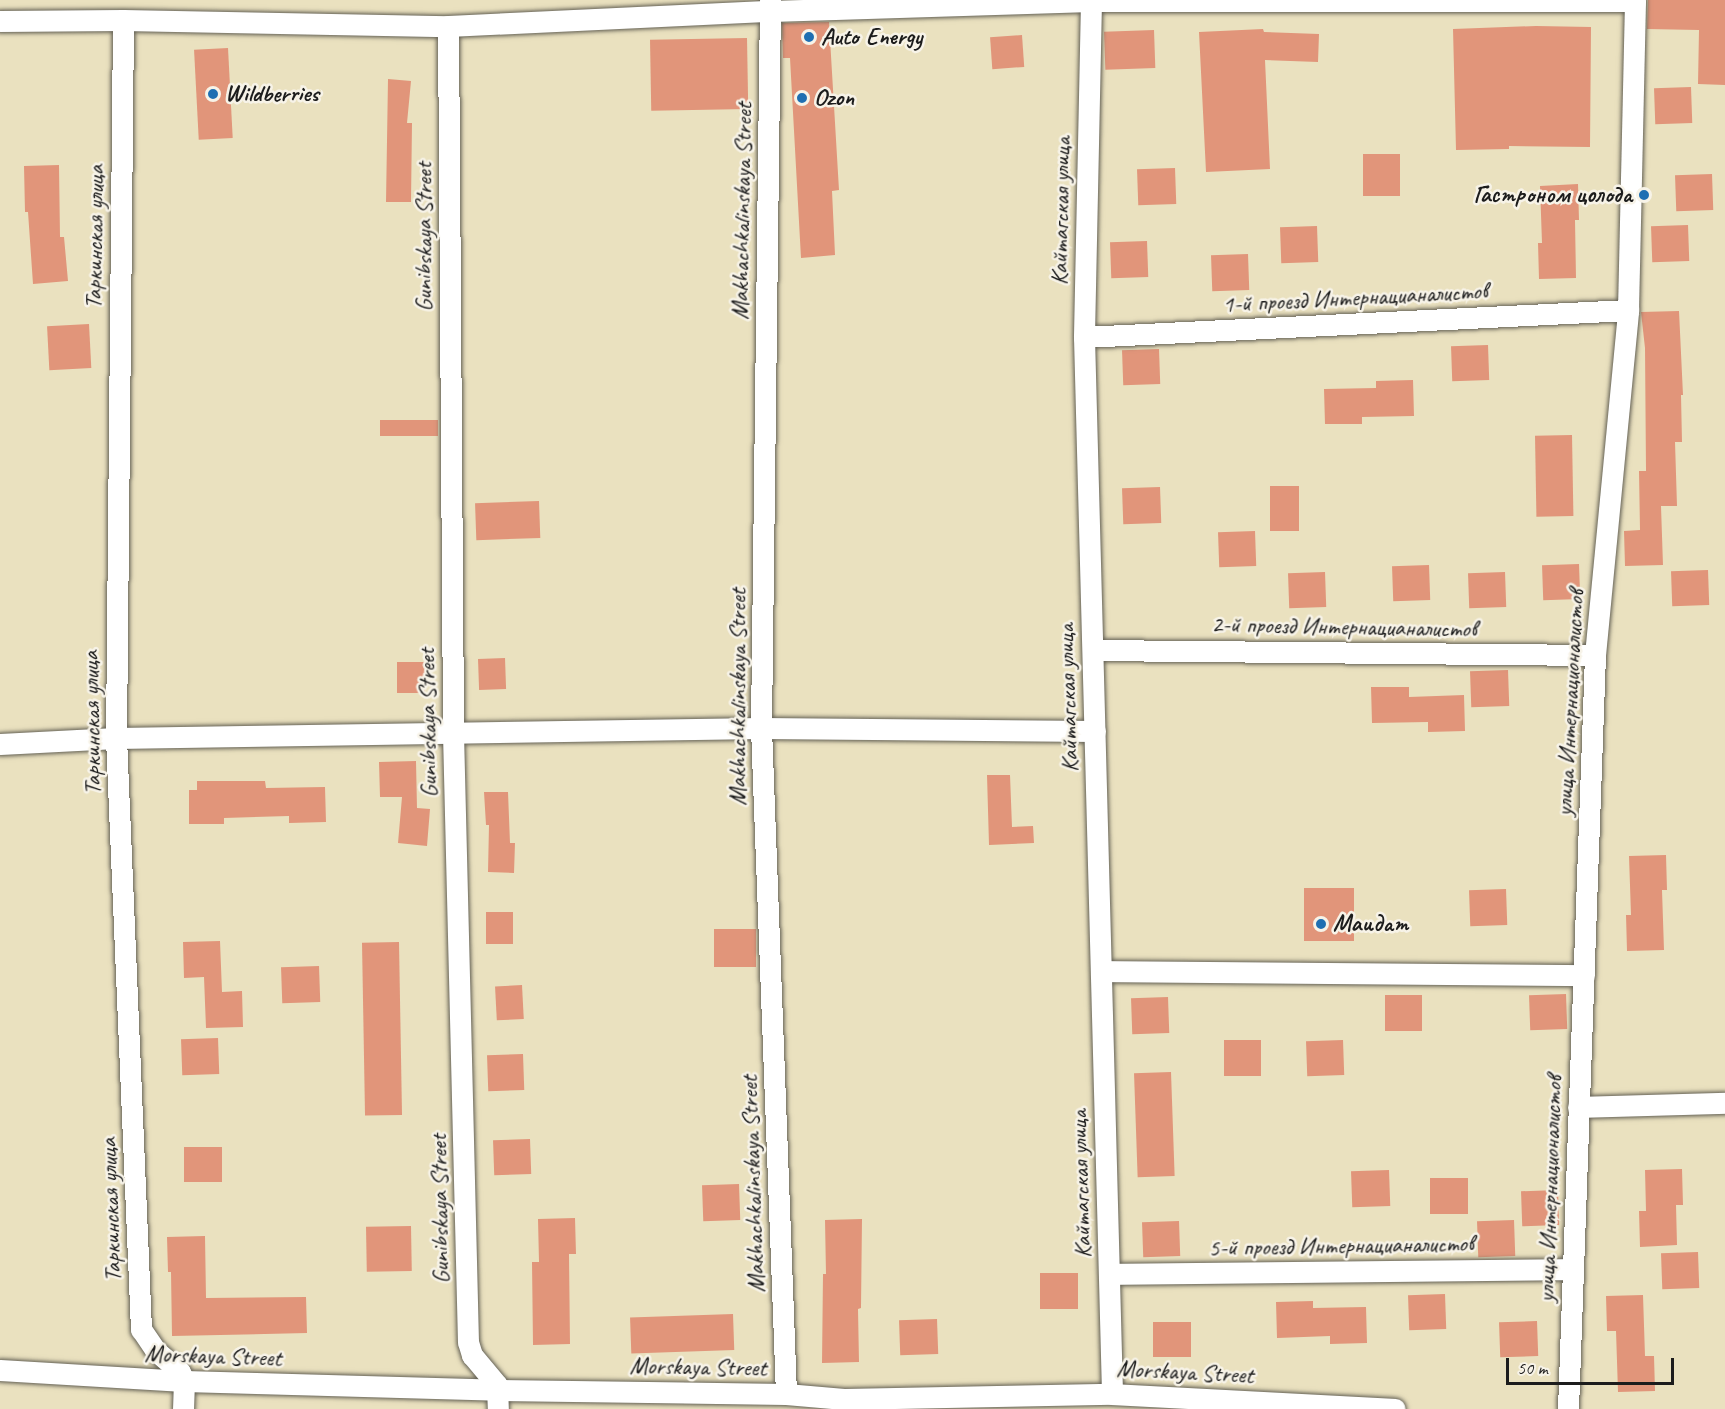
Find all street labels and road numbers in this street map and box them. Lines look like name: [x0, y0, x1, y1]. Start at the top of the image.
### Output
street label: Makhachkalinskaya Street: [726, 102, 758, 320]
street label: Кайтагская улица: [1045, 136, 1077, 286]
street label: Gunibskaya Street: [410, 162, 438, 312]
street label: Таркинская улица: [79, 164, 111, 310]
street label: 1-й проезд Интернацианалистов: [1220, 277, 1490, 319]
street label: Makhachkalinskaya Street: [724, 588, 752, 806]
street label: улица Интернационалистов: [1550, 588, 1590, 818]
street label: 2-й проезд Интернацианалистов: [1209, 610, 1479, 644]
street label: Кайтагская улица: [1051, 623, 1085, 773]
street label: Gunibskaya Street: [412, 648, 444, 798]
street label: Таркинская улица: [76, 650, 108, 796]
street label: улица Интернационалистов: [1532, 1074, 1568, 1304]
street label: Makhachkalinskaya Street: [735, 1075, 771, 1293]
street label: Кайтагская улица: [1064, 1109, 1098, 1259]
street label: Gunibskaya Street: [424, 1134, 456, 1284]
street label: Таркинская улица: [94, 1137, 128, 1283]
street label: 5-й проезд Интернацианалистов: [1206, 1229, 1476, 1263]
street label: Morskaya Street: [144, 1339, 282, 1373]
street label: Morskaya Street: [629, 1351, 767, 1383]
street label: Morskaya Street: [1116, 1354, 1254, 1390]

